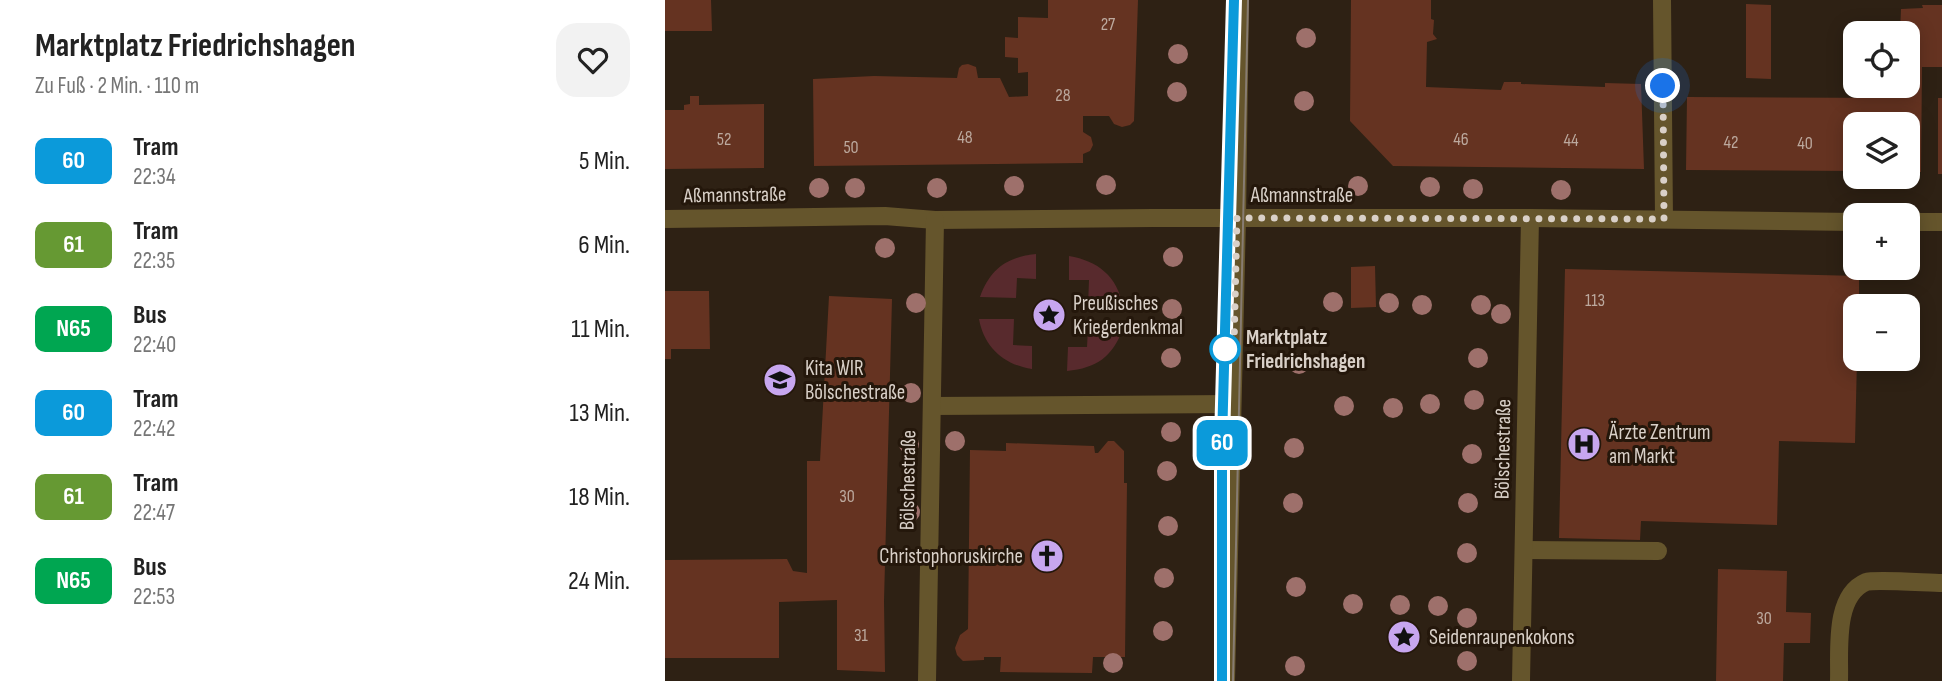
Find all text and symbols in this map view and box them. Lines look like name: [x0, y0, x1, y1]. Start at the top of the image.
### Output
house number: 27: [1101, 14, 1116, 35]
map controls: [1843, 21, 1920, 371]
button: locate: [1843, 21, 1920, 98]
button: heart: [556, 23, 630, 97]
text: Marktplatz Friedrichshagen: [35, 26, 355, 66]
your location: [1645, 68, 1680, 103]
text: Zu Fuß · 2 Min. · 110 m: [35, 72, 199, 100]
house number: 28: [1055, 85, 1071, 106]
button: layers: [1843, 112, 1920, 189]
house number: 48: [957, 127, 973, 148]
house number: 52: [717, 129, 731, 150]
house number: 46: [1453, 129, 1469, 150]
house number: 44: [1563, 130, 1579, 151]
text: Tram: [133, 132, 178, 163]
house number: 42: [1723, 132, 1739, 153]
house number: 40: [1797, 133, 1813, 154]
house number: 50: [843, 137, 859, 158]
text: 60: [62, 146, 85, 175]
text: 5 Min.: [579, 146, 630, 177]
text: 22:34: [133, 163, 176, 191]
street label: Aßmannstraße: [682, 182, 787, 208]
street label: Aßmannstraße: [1250, 183, 1353, 208]
button: +: [1843, 203, 1920, 280]
text: Tram: [133, 216, 178, 247]
text: 61: [63, 230, 84, 259]
text: 6 Min.: [578, 230, 630, 261]
text: 22:35: [133, 247, 175, 275]
house number: 113: [1585, 290, 1605, 311]
place label: Preußisches Kriegerdenkmal: [1073, 291, 1183, 340]
button: −: [1843, 294, 1920, 371]
place icon: Preußisches Kriegerdenkmal: [1030, 296, 1068, 334]
text: Bus: [133, 300, 167, 331]
text: N65: [56, 314, 91, 343]
text: 11 Min.: [571, 314, 630, 345]
place label: Marktplatz Friedrichshagen: [1246, 325, 1365, 374]
text: 22:40: [133, 331, 176, 359]
marker: Marktplatz Friedrichshagen: [1210, 334, 1240, 364]
place label: Kita WIR Bölschestraße: [805, 356, 905, 405]
school or university icon: Kita WIR Bölschestraße: [761, 361, 799, 399]
text: Tram: [133, 384, 178, 415]
text: 60: [62, 398, 85, 427]
text: 13 Min.: [570, 398, 630, 429]
street label: Bölschestraße: [1490, 399, 1516, 499]
text: 22:42: [133, 415, 176, 443]
line badge: 60: [1191, 420, 1253, 466]
place label: Ärzte Zentrum am Markt: [1608, 420, 1711, 469]
hospital icon: Ärzte Zentrum am Markt: [1565, 425, 1603, 463]
text: 60: [1211, 428, 1233, 457]
street label: Bölschestraße: [895, 430, 921, 530]
text: Tram: [133, 468, 178, 499]
text: 61: [63, 482, 84, 511]
text: 18 Min.: [569, 482, 630, 513]
house number: 30: [839, 486, 855, 507]
text: 22:47: [133, 499, 175, 527]
church icon: Christophoruskirche: [1028, 537, 1066, 575]
place label: Christophoruskirche: [879, 544, 1023, 569]
text: Bus: [133, 552, 167, 583]
text: N65: [56, 566, 91, 595]
text: 24 Min.: [568, 566, 630, 597]
text: 22:53: [133, 583, 175, 611]
house number: 30: [1756, 608, 1772, 629]
place icon: Seidenraupenkokons: [1385, 618, 1423, 656]
house number: 31: [854, 625, 869, 646]
place label: Seidenraupenkokons: [1429, 625, 1575, 650]

